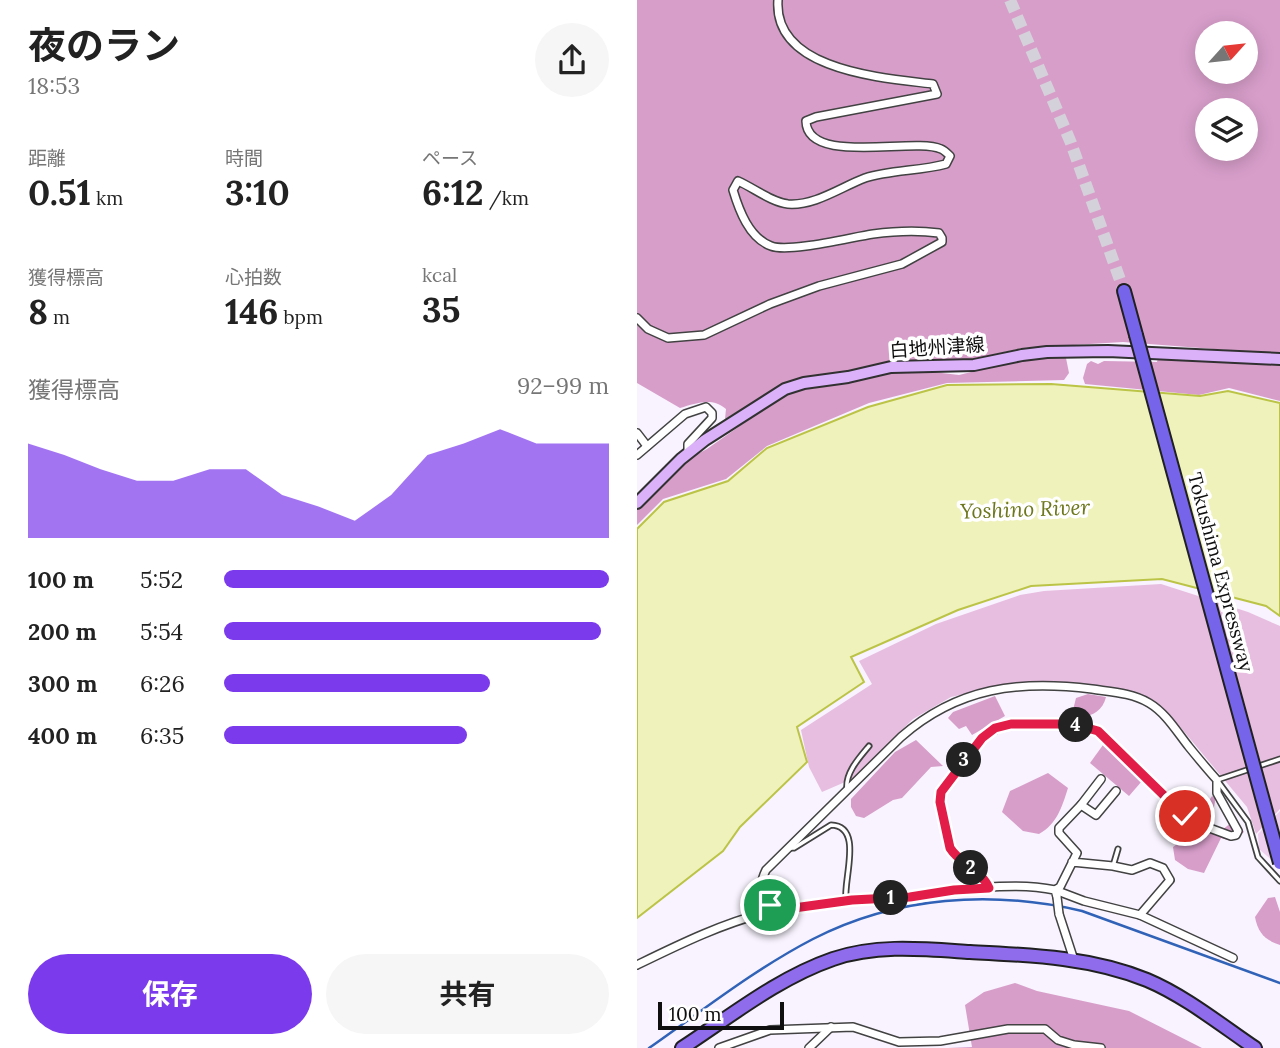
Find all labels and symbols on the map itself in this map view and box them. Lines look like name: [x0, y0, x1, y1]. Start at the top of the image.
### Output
north arrow: [1195, 21, 1258, 84]
street label: 白地州津線: [889, 332, 985, 362]
street label: Tokushima Expressway: [1183, 470, 1259, 674]
water label: Yoshino River: [959, 493, 1091, 525]
pin: 4: [1059, 708, 1094, 742]
pin: 3: [947, 742, 981, 778]
pin: [1155, 786, 1215, 846]
pin: 2: [953, 850, 989, 886]
pin: [740, 875, 800, 935]
pin: 1: [873, 880, 909, 916]
scale bar: [658, 999, 784, 1031]

